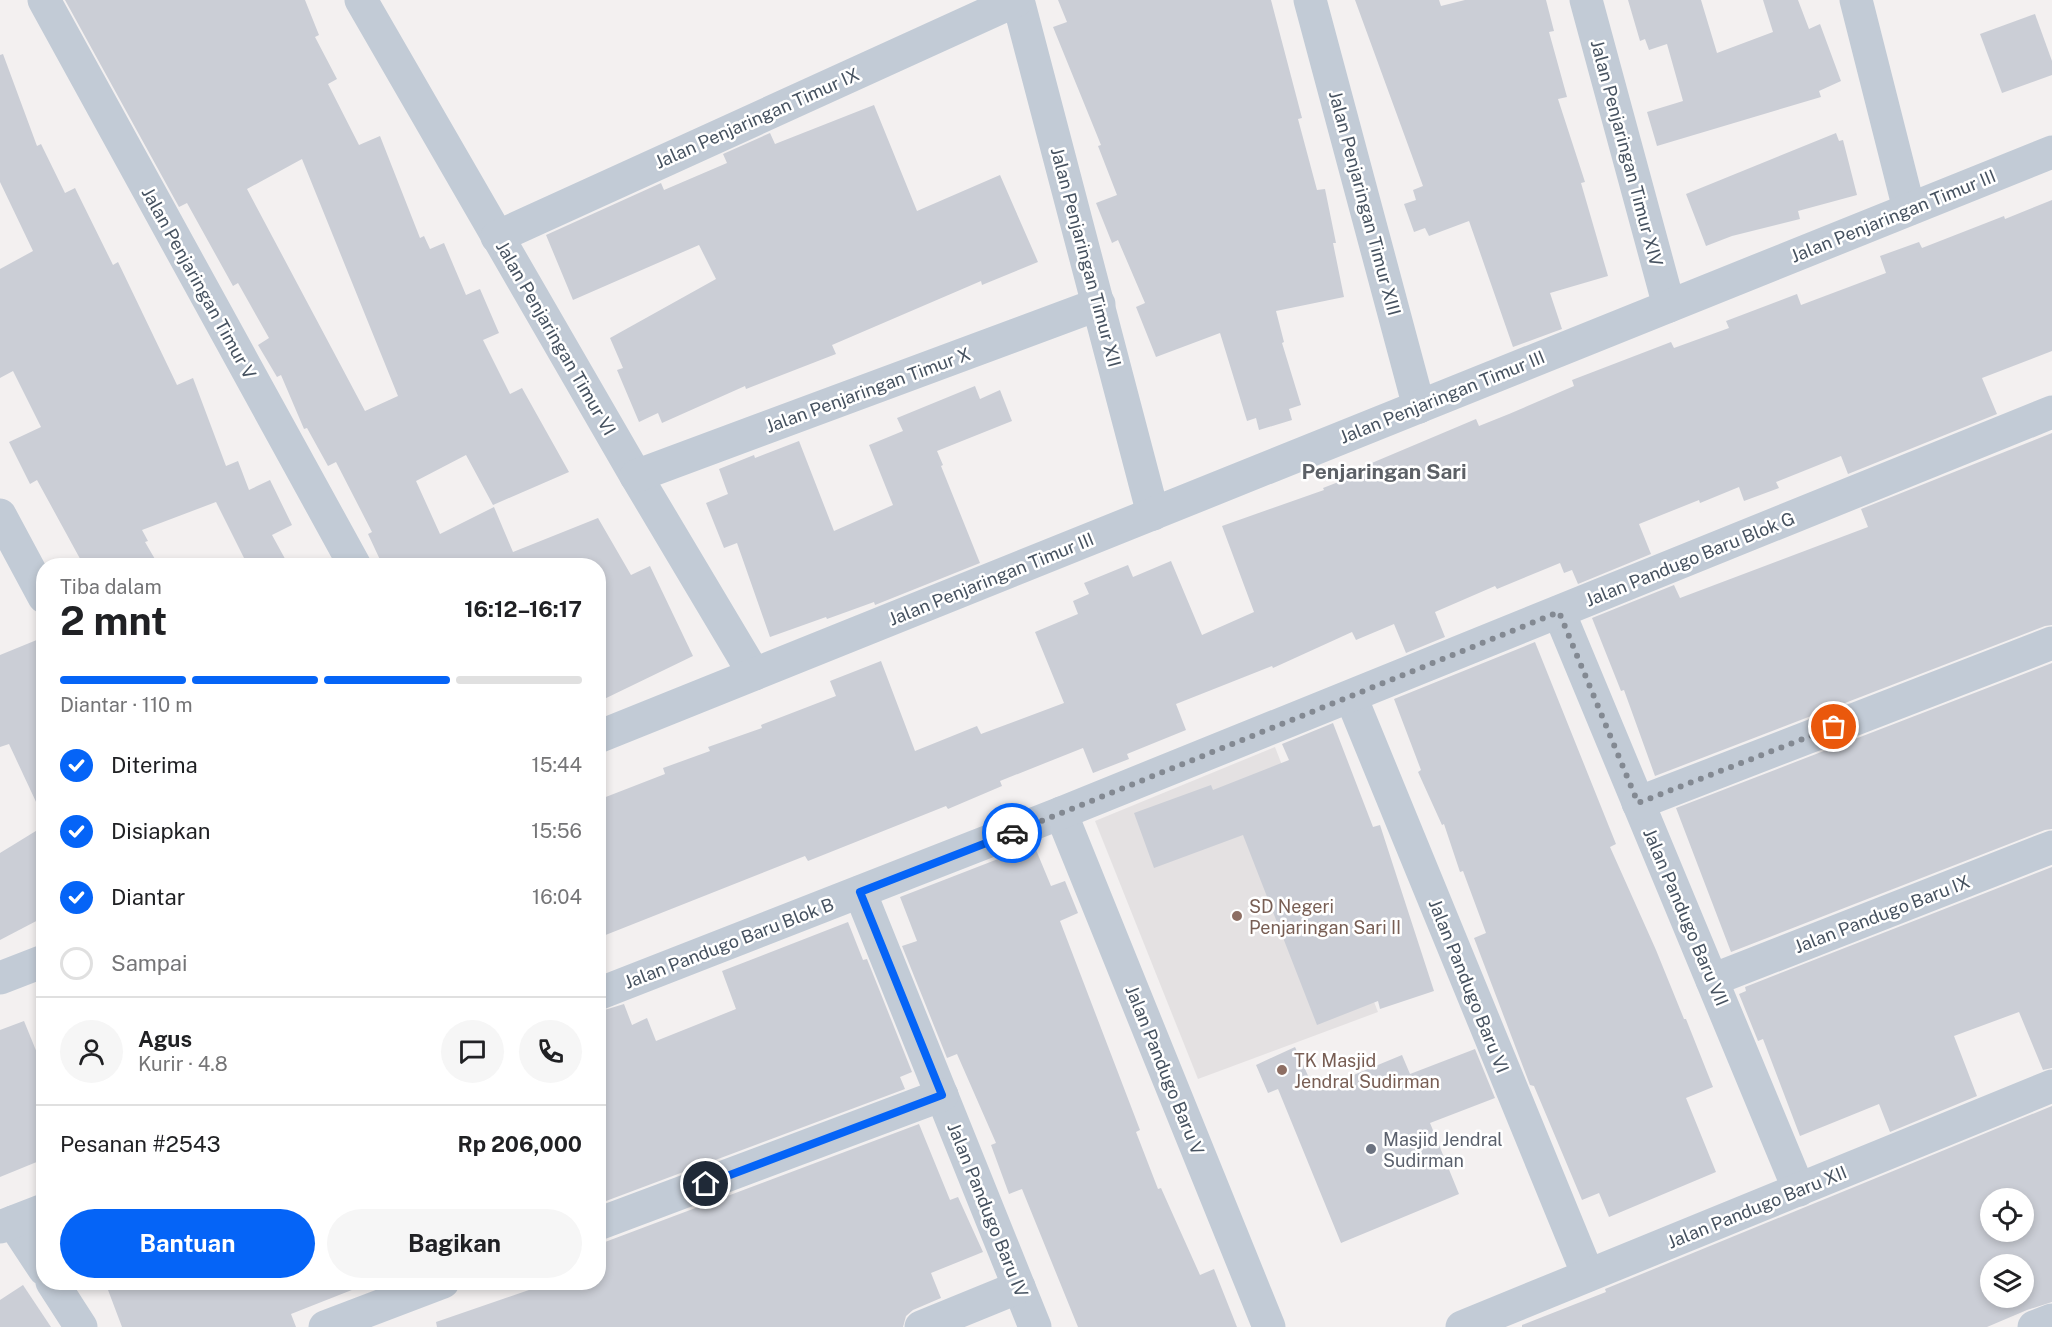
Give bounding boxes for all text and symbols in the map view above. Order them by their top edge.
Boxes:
street label: Jalan Penjaringan Timur XIV [1587,37,1667,269]
street label: Jalan Penjaringan Timur IX [652,63,862,173]
street label: Jalan Penjaringan Timur XIII [1325,88,1405,318]
street label: Jalan Penjaringan Timur XII [1047,145,1125,369]
street label: Jalan Penjaringan Timur III [1787,165,1999,267]
street label: Jalan Penjaringan Timur V [138,184,260,382]
street label: Jalan Penjaringan Timur VI [492,237,620,439]
street label: Jalan Penjaringan Timur X [763,343,973,437]
street label: Jalan Penjaringan Timur III [1336,346,1548,448]
district label: Penjaringan Sari [1301,459,1467,484]
street label: Jalan Pandugo Baru Blok G [1582,507,1798,611]
street label: Jalan Penjaringan Timur III [885,528,1097,630]
text: Tiba dalam [60,575,162,599]
text: 16:12–16:17 [464,596,582,622]
text: 2 mnt [60,598,167,644]
text: Diantar · 110 m [60,693,192,717]
pin [1808,701,1859,752]
icon: bag [1817,710,1850,743]
icon: check [60,749,93,782]
text: Diterima [111,752,198,778]
text: 15:44 [532,753,582,777]
courier [982,803,1042,863]
icon: check [60,815,93,848]
icon: car [996,817,1029,850]
text: Disiapkan [111,818,210,844]
text: 15:56 [531,819,582,843]
street label: Jalan Pandugo Baru VII [1639,825,1733,1009]
street label: Jalan Pandugo Baru IX [1791,871,1973,957]
icon: check [60,881,93,914]
text: Diantar [111,884,185,910]
text: 16:04 [532,885,582,909]
street label: Jalan Pandugo Baru Blok B [621,893,837,993]
place label: SD Negeri Penjaringan Sari II [1249,896,1401,938]
street label: Jalan Pandugo Baru VI [1424,896,1514,1076]
marker: SD Negeri Penjaringan Sari II [1230,909,1244,923]
text: Sampai [111,950,187,976]
street label: Jalan Pandugo Baru V [1121,982,1209,1158]
button: person [60,1020,123,1083]
button: chat [441,1020,504,1083]
button: phone [519,1020,582,1083]
text: Agus [138,1026,192,1052]
place label: TK Masjid Jendral Sudirman [1294,1050,1440,1092]
text: Kurir · 4.8 [138,1052,228,1076]
marker: TK Masjid Jendral Sudirman [1275,1063,1289,1077]
street label: Jalan Pandugo Baru IV [943,1120,1033,1300]
place label: Masjid Jendral Sudirman [1383,1129,1503,1171]
text: Pesanan #2543 [60,1131,221,1157]
text: Rp 206,000 [457,1131,582,1157]
marker: Masjid Jendral Sudirman [1364,1142,1378,1156]
pin [680,1158,731,1209]
street label: Jalan Pandugo Baru XII [1664,1161,1850,1253]
icon: home [689,1167,722,1200]
map controls [1980,1188,2034,1308]
button: locate [1980,1188,2034,1242]
button: Bantuan [60,1209,315,1278]
button: Bagikan [327,1209,582,1278]
button: layers [1980,1254,2034,1308]

